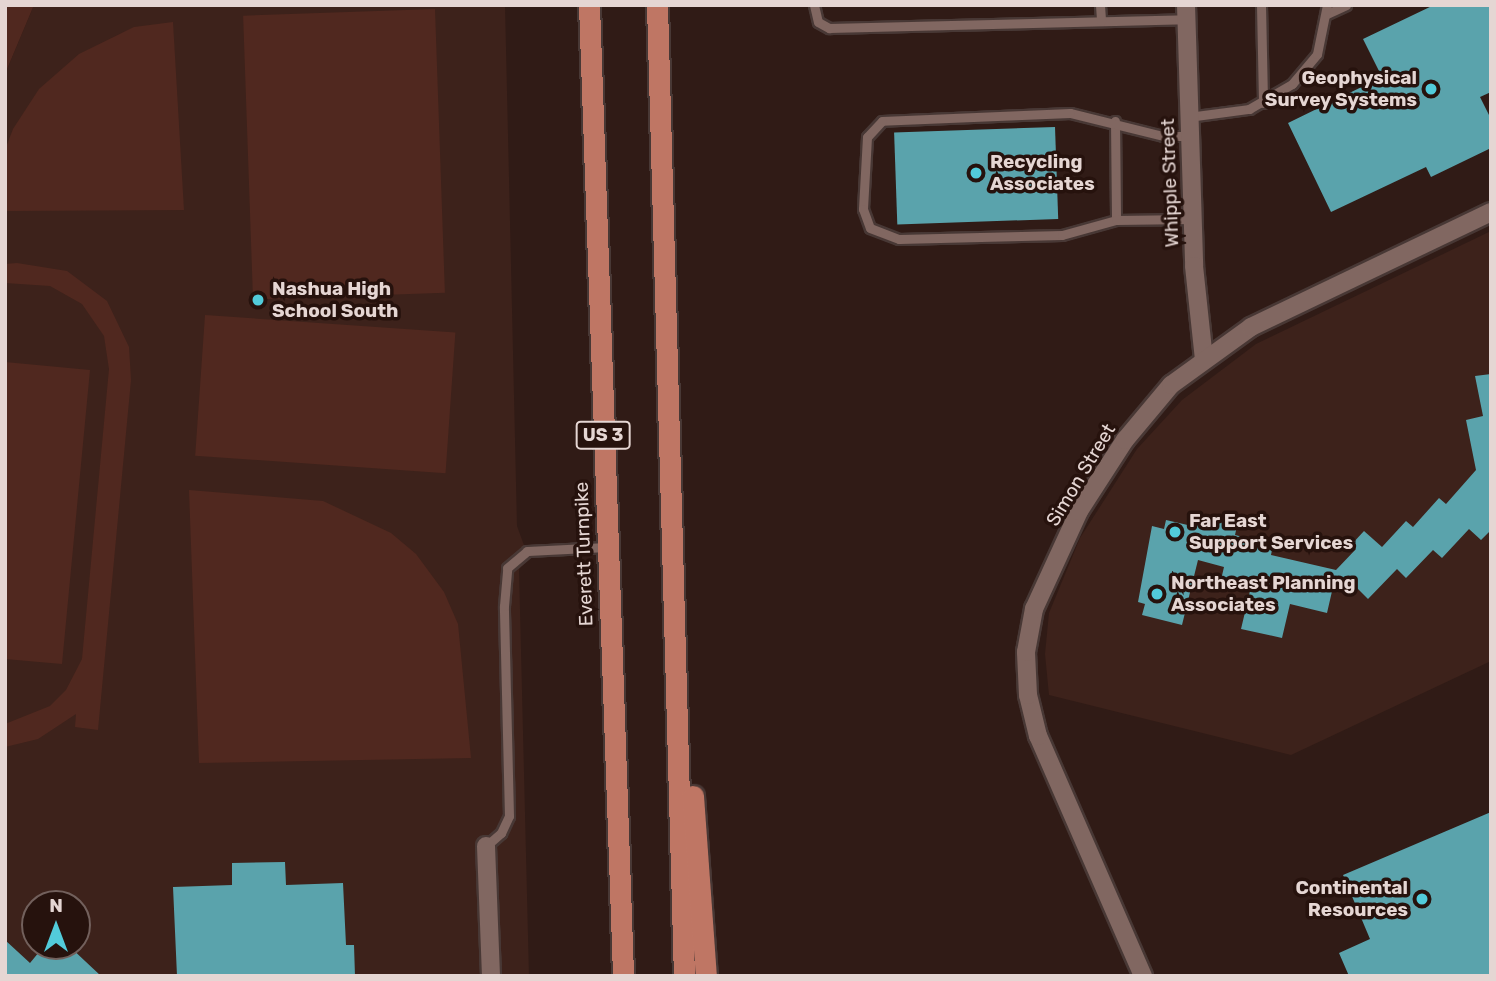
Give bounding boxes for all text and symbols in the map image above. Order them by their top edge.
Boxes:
place label: Geophysical Survey Systems [1264,67,1417,111]
marker: Geophysical Survey Systems [1423,81,1439,97]
street label: Whipple Street [1156,118,1184,248]
place label: Recycling Associates [990,151,1095,195]
marker: Recycling Associates [968,165,984,181]
place label: Nashua High School South [272,278,398,322]
marker: Nashua High School South [250,292,266,308]
street label: Simon Street [1042,420,1120,530]
road number: US 3 [575,421,631,450]
street label: Everett Turnpike [570,481,598,627]
place label: Far East Support Services [1189,510,1353,554]
marker: Far East Support Services [1167,524,1183,540]
place label: Northeast Planning Associates [1171,572,1356,616]
marker: Northeast Planning Associates [1149,586,1165,602]
place label: Continental Resources [1296,877,1408,921]
north arrow [21,890,91,960]
marker: Continental Resources [1414,891,1430,907]
text: N [49,894,63,917]

